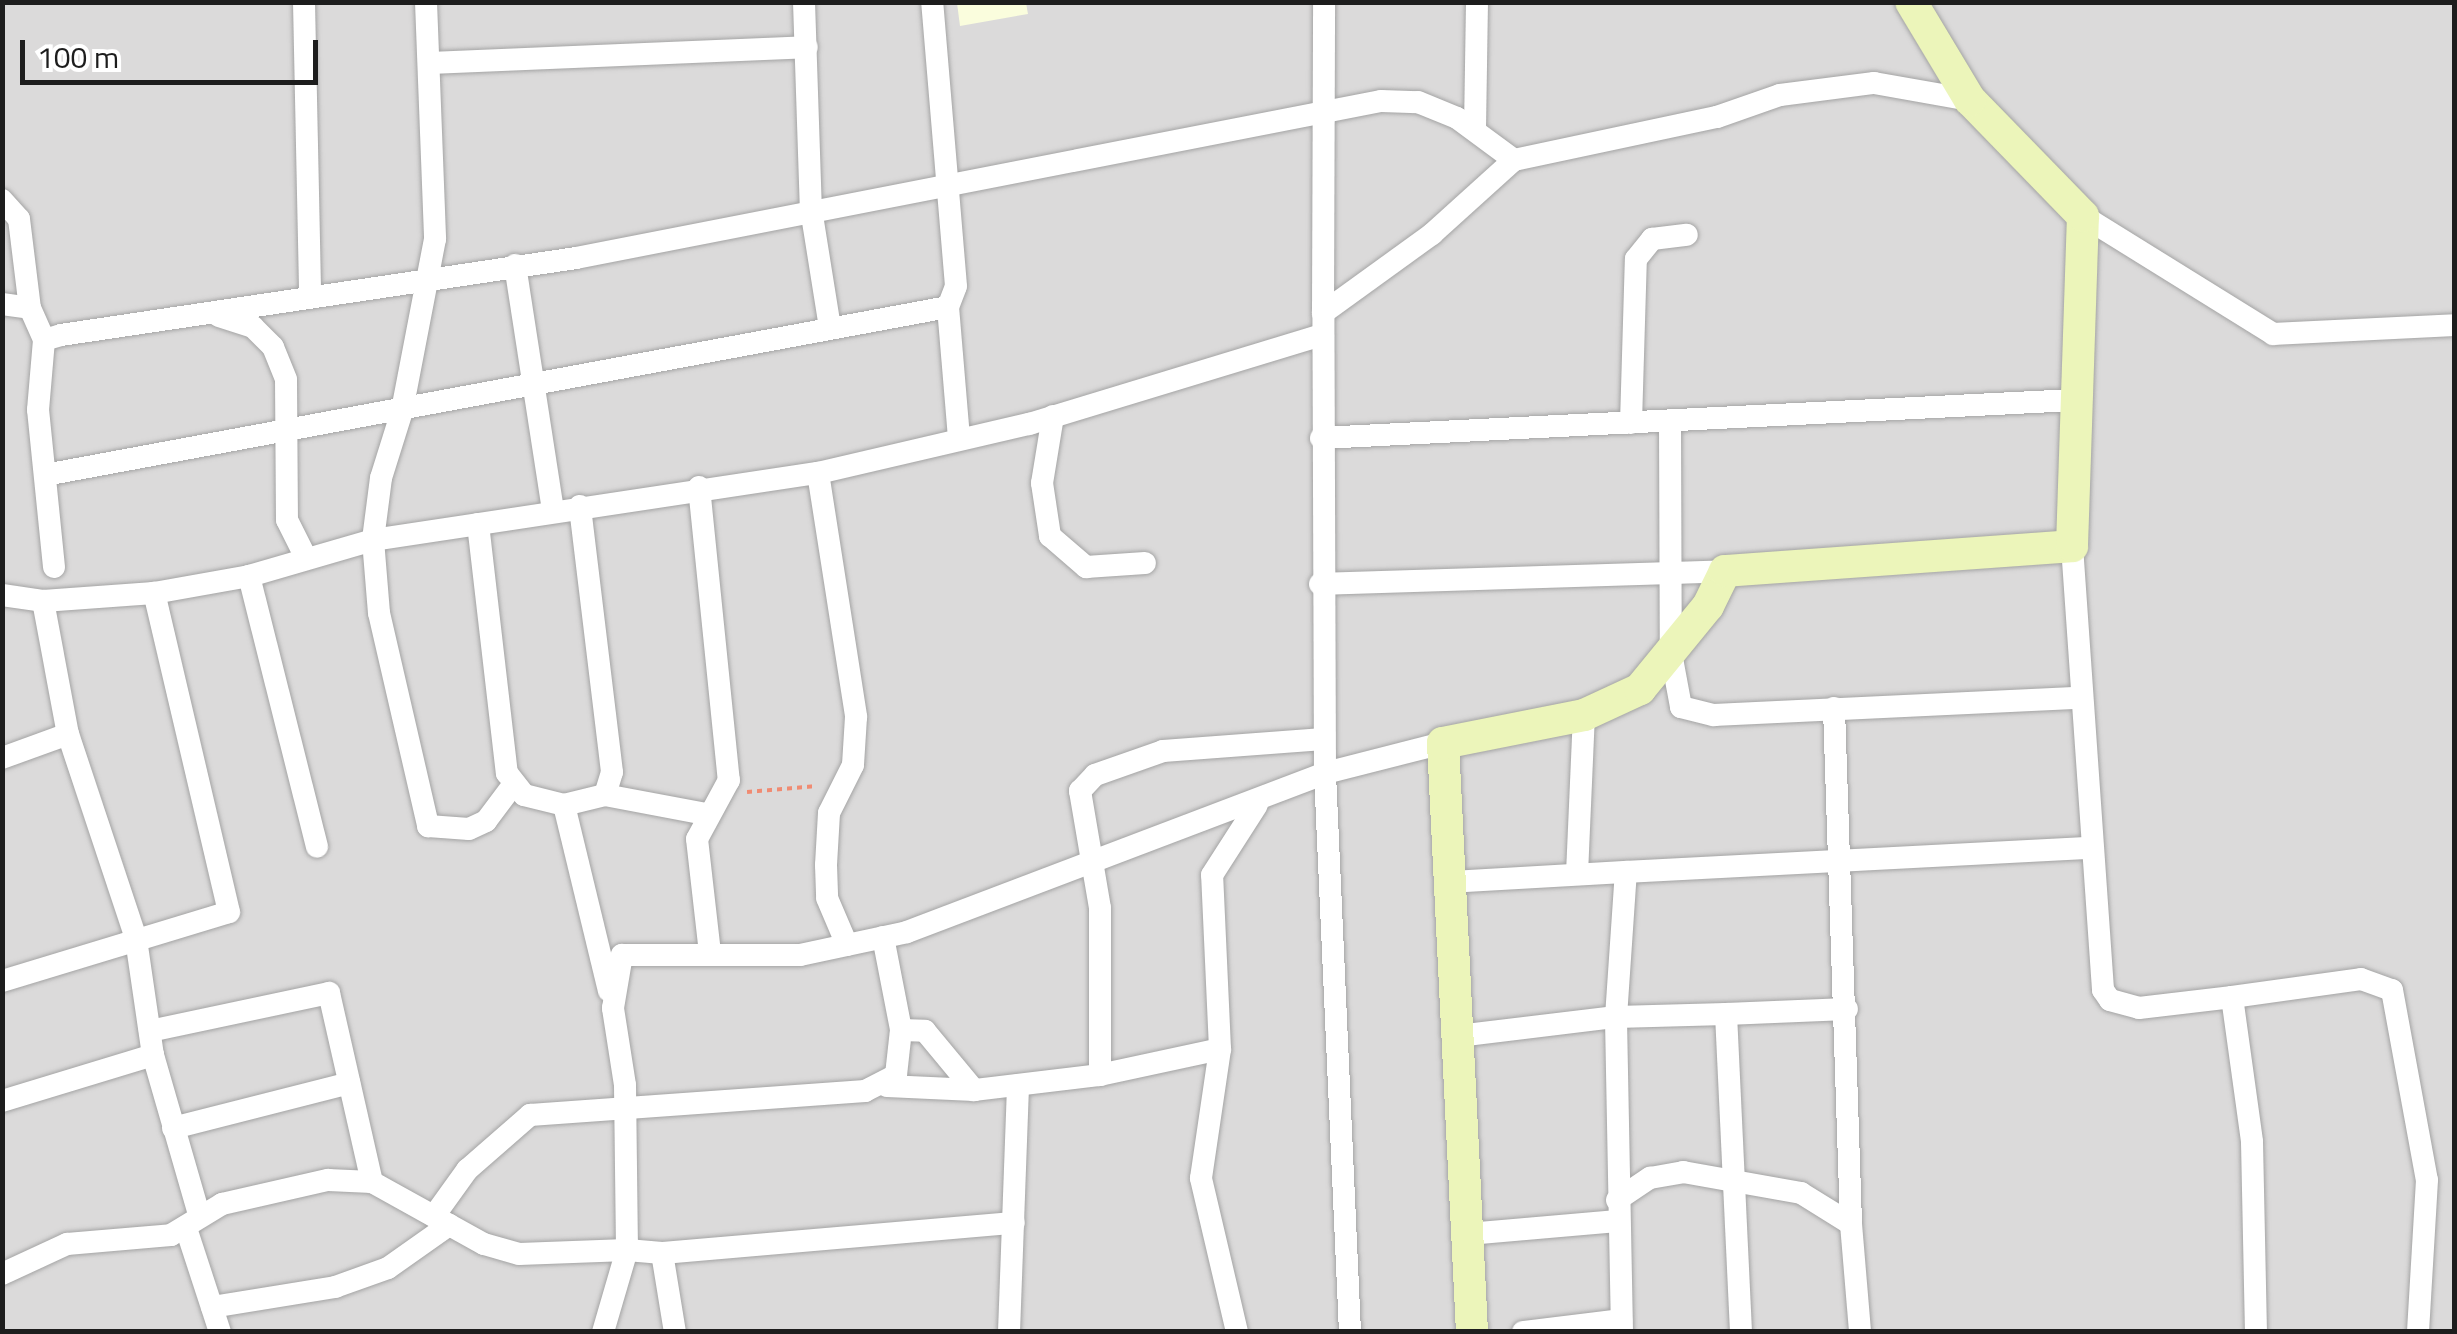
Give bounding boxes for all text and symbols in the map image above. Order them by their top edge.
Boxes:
scale bar [25,20,322,82]
text: 100 m [37,34,119,80]

